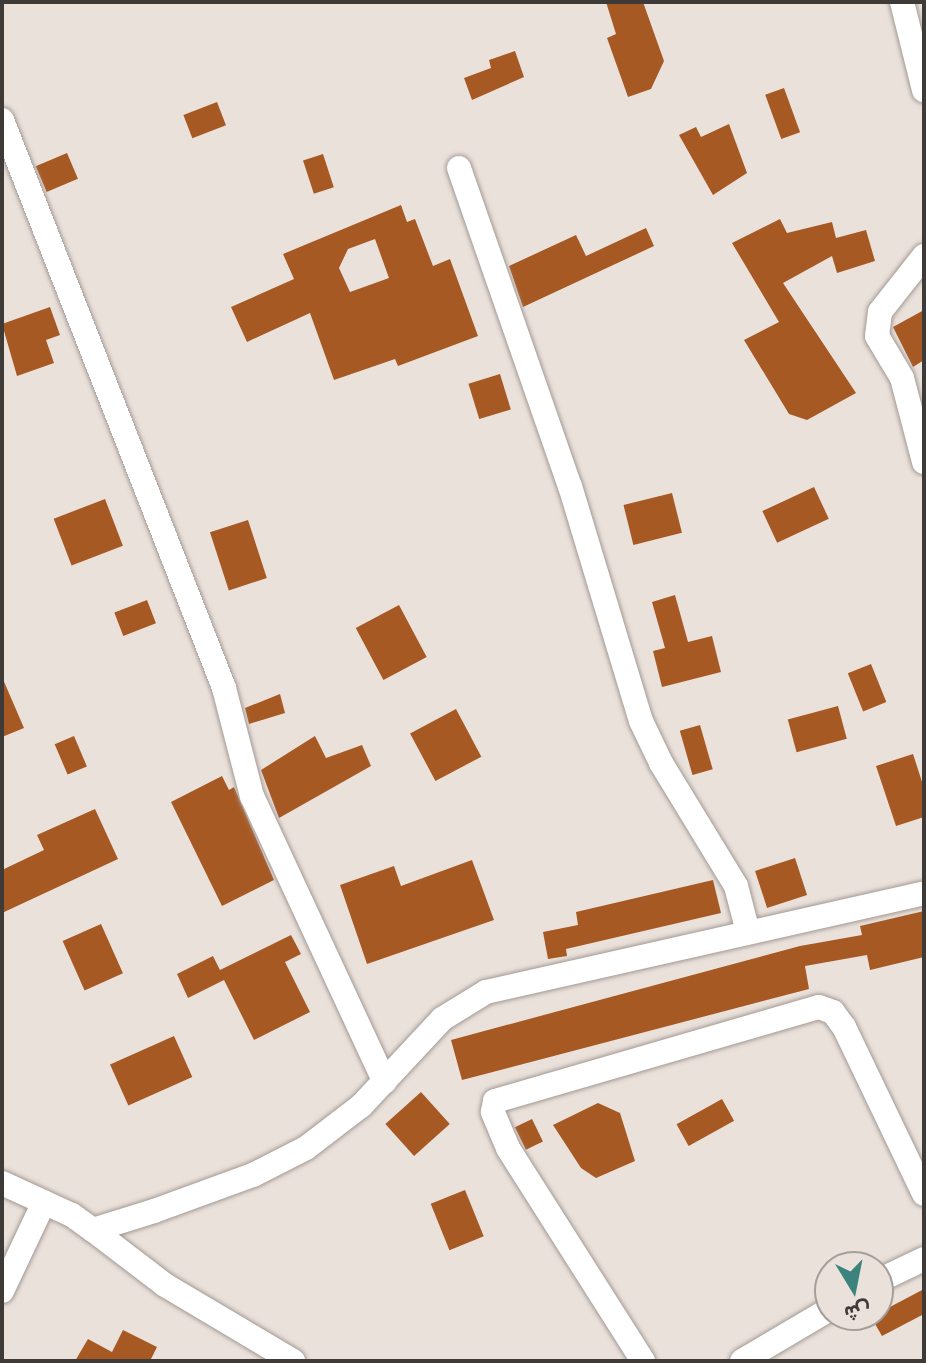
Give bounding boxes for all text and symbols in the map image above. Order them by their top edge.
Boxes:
north arrow [814,1251,894,1331]
text: ش [843,1298,873,1328]

